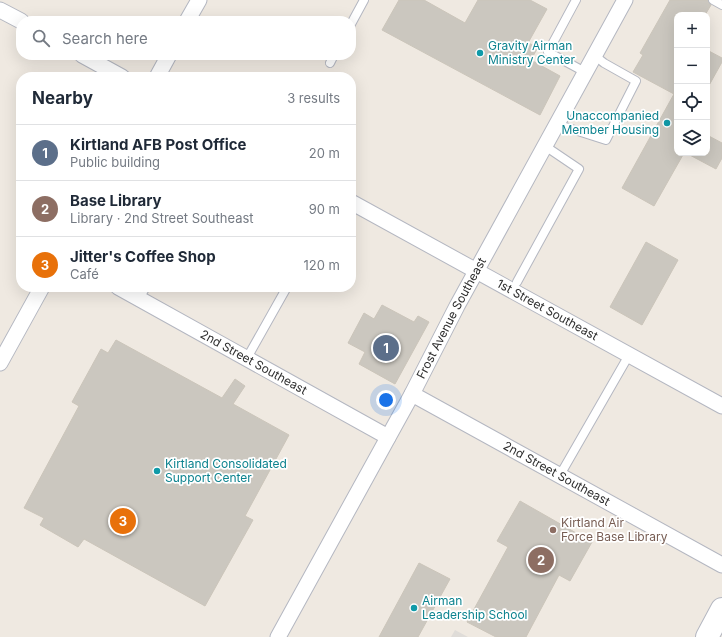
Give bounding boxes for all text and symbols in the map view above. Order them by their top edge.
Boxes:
map controls [674,12,710,156]
button: + [674,12,710,48]
search box [16,16,356,60]
icon: search [30,27,52,49]
text: Search here [62,29,148,48]
place label: Gravity Airman Ministry Center [488,38,575,67]
marker: Gravity Airman Ministry Center [475,48,485,58]
button: − [674,48,710,84]
button: locate [674,84,710,120]
text: Nearby [32,88,93,108]
text: 3 results [287,90,340,106]
place label: Unaccompanied Member Housing [562,108,659,137]
marker: Unaccompanied Member Housing [662,118,672,128]
button: layers [674,120,710,156]
text: Kirtland AFB Post Office [70,135,247,154]
text: 1 [42,145,48,161]
text: 20 m [309,145,340,161]
text: Public building [70,154,160,170]
text: Base Library [70,191,162,210]
text: 2 [41,201,49,217]
text: 90 m [309,201,340,217]
text: Library · 2nd Street Southeast [70,210,254,226]
text: Jitter's Coffee Shop [70,247,216,266]
street label: Frost Avenue Southeast [413,255,489,381]
text: 3 [41,257,49,273]
text: 120 m [304,257,340,273]
text: Café [70,266,99,282]
street label: 1st Street Southeast [494,276,601,343]
street label: 2nd Street Southeast [198,326,310,397]
pin: 1 [373,333,399,363]
your location [376,390,396,410]
street label: 2nd Street Southeast [501,438,613,509]
place label: Kirtland Consolidated Support Center [165,456,287,485]
marker: Kirtland Consolidated Support Center [152,466,162,476]
pin: 3 [110,506,136,536]
place label: Kirtland Air Force Base Library [561,515,668,544]
marker: Kirtland Air Force Base Library [548,525,558,535]
pin: 2 [528,545,554,575]
place label: Airman Leadership School [422,593,528,622]
marker: Airman Leadership School [409,603,419,613]

